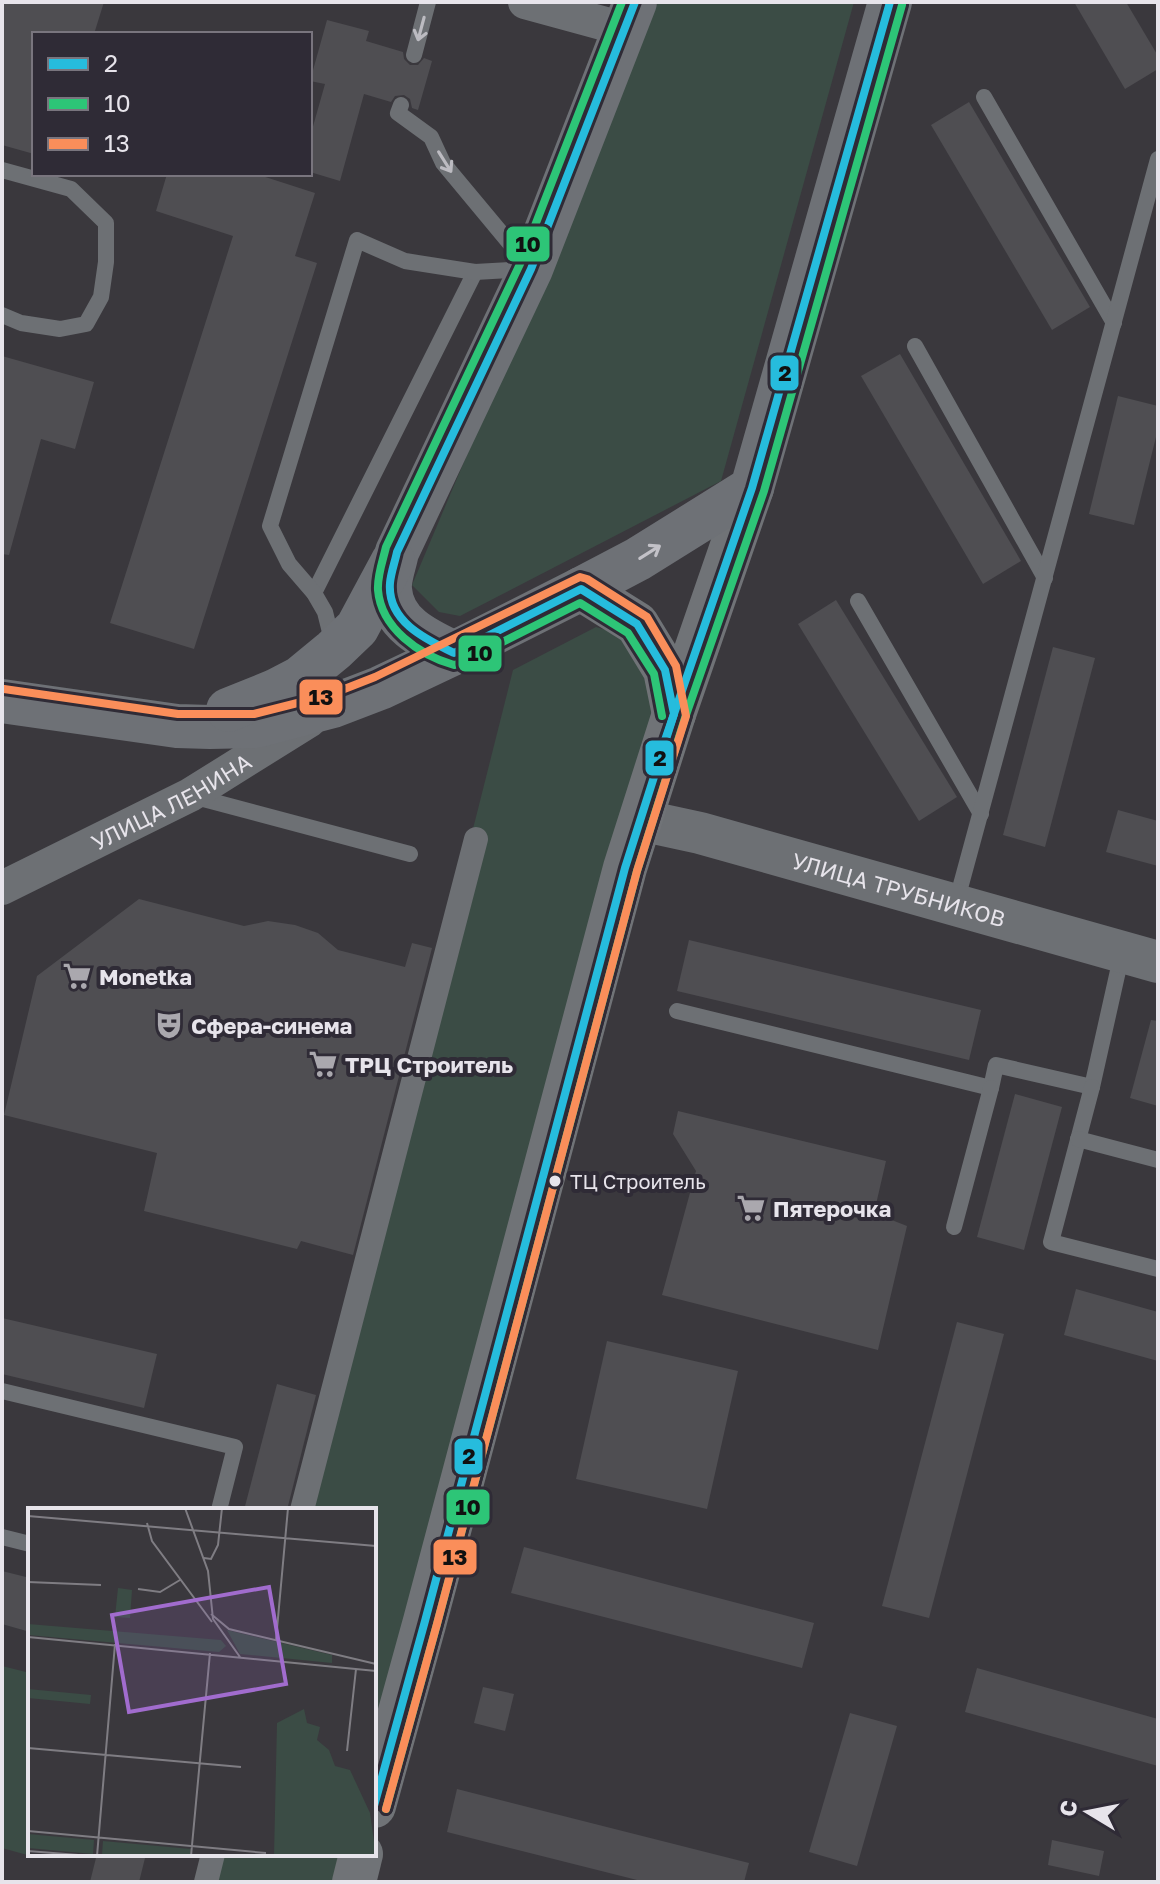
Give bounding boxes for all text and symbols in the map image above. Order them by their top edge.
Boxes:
one-way arrow [413,15,428,41]
legend [32,32,312,176]
text: 2 [104,48,118,77]
text: 10 [104,88,131,117]
text: 13 [104,128,130,157]
one-way arrow [437,150,453,173]
line badge: 10 [505,225,551,263]
text: 10 [515,230,541,257]
line badge: 2 [769,354,800,392]
text: 2 [778,359,792,386]
one-way arrow [638,544,661,560]
line badge: 10 [457,634,503,673]
text: 10 [467,639,493,666]
line badge: 13 [298,678,344,716]
text: 13 [309,683,333,710]
line badge: 2 [644,739,675,777]
text: 2 [653,744,667,771]
street label: УЛИЦА ЛЕНИНА [87,747,256,855]
street label: УЛИЦА ТРУБНИКОВ [789,846,1009,932]
supermarket icon: Monetka [62,961,92,991]
place label: Monetka [99,963,192,990]
theatre icon: Сфера-синема [154,1010,184,1040]
place label: Сфера-синема [191,1012,352,1039]
supermarket icon: ТРЦ Строитель [308,1049,338,1079]
place label: ТРЦ Строитель [345,1051,513,1078]
place label: ТЦ Строитель [570,1169,706,1193]
marker: ТЦ Строитель [547,1173,563,1189]
supermarket icon: Пятерочка [736,1193,766,1223]
place label: Пятерочка [773,1195,891,1222]
line badge: 2 [453,1437,484,1476]
text: 2 [462,1442,476,1469]
line badge: 10 [445,1488,491,1526]
text: 10 [455,1493,481,1520]
inset map [28,1508,376,1856]
line badge: 13 [432,1538,478,1576]
text: 13 [443,1543,467,1570]
north arrow [1048,1772,1128,1852]
text: С [1053,1798,1082,1818]

